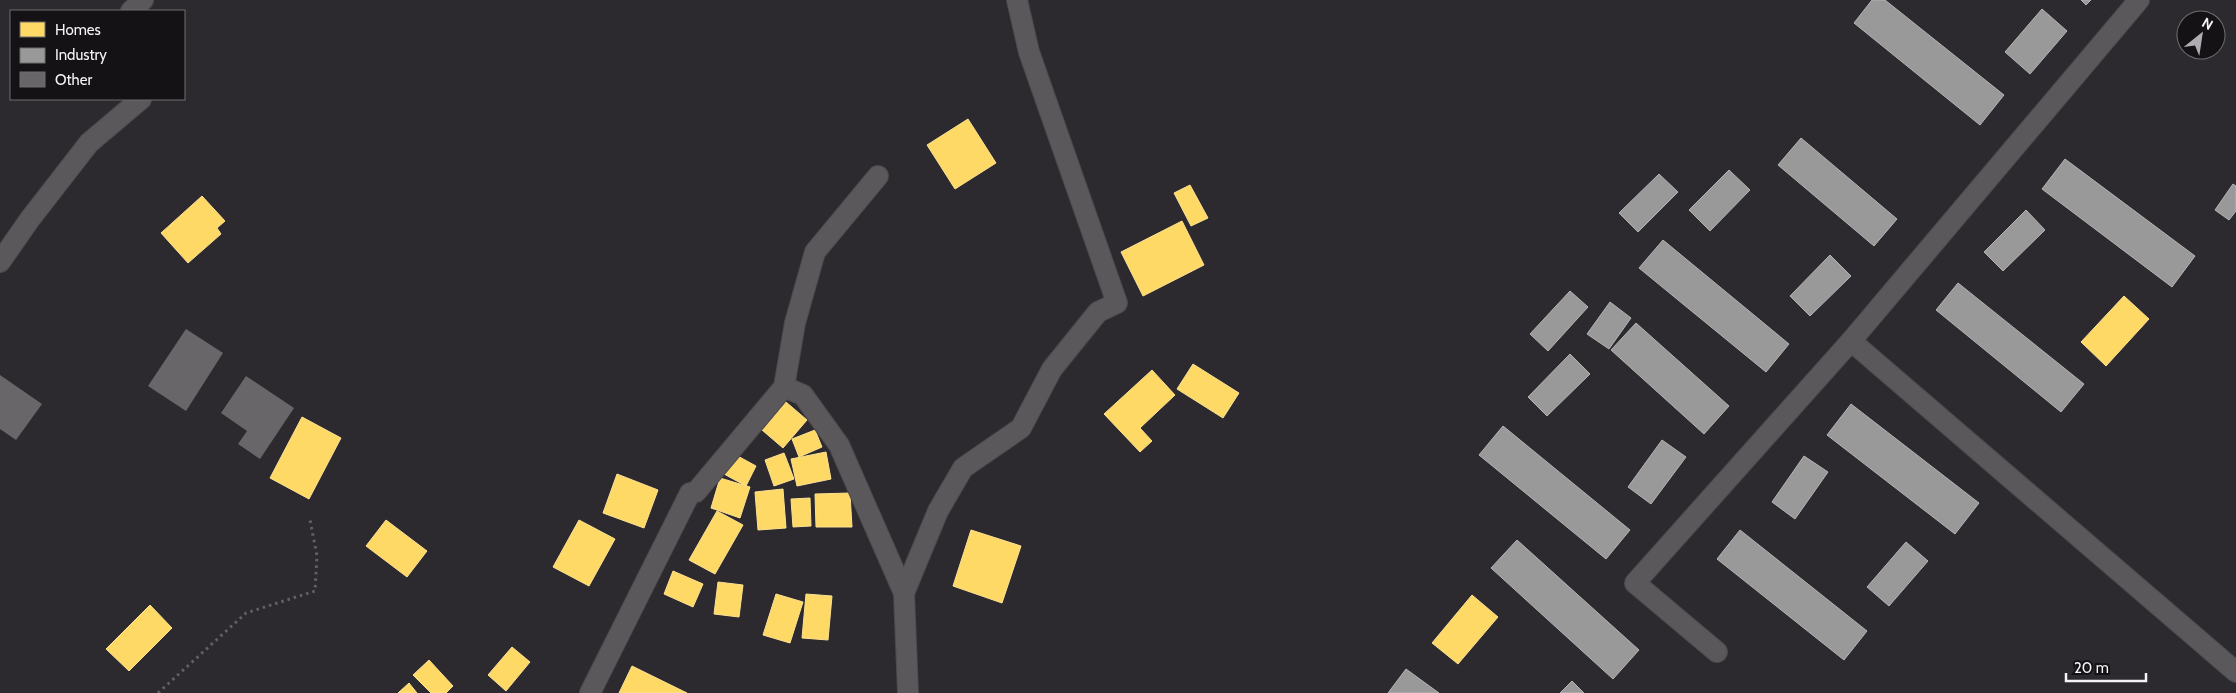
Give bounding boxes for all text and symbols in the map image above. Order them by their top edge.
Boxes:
legend [10,10,185,100]
north arrow [2176,10,2226,60]
text: N [2199,13,2216,34]
text: Homes [55,21,101,39]
text: Industry [55,46,107,64]
text: Other [55,71,92,89]
scale bar [2066,650,2146,682]
text: 20 m [2074,659,2109,677]

